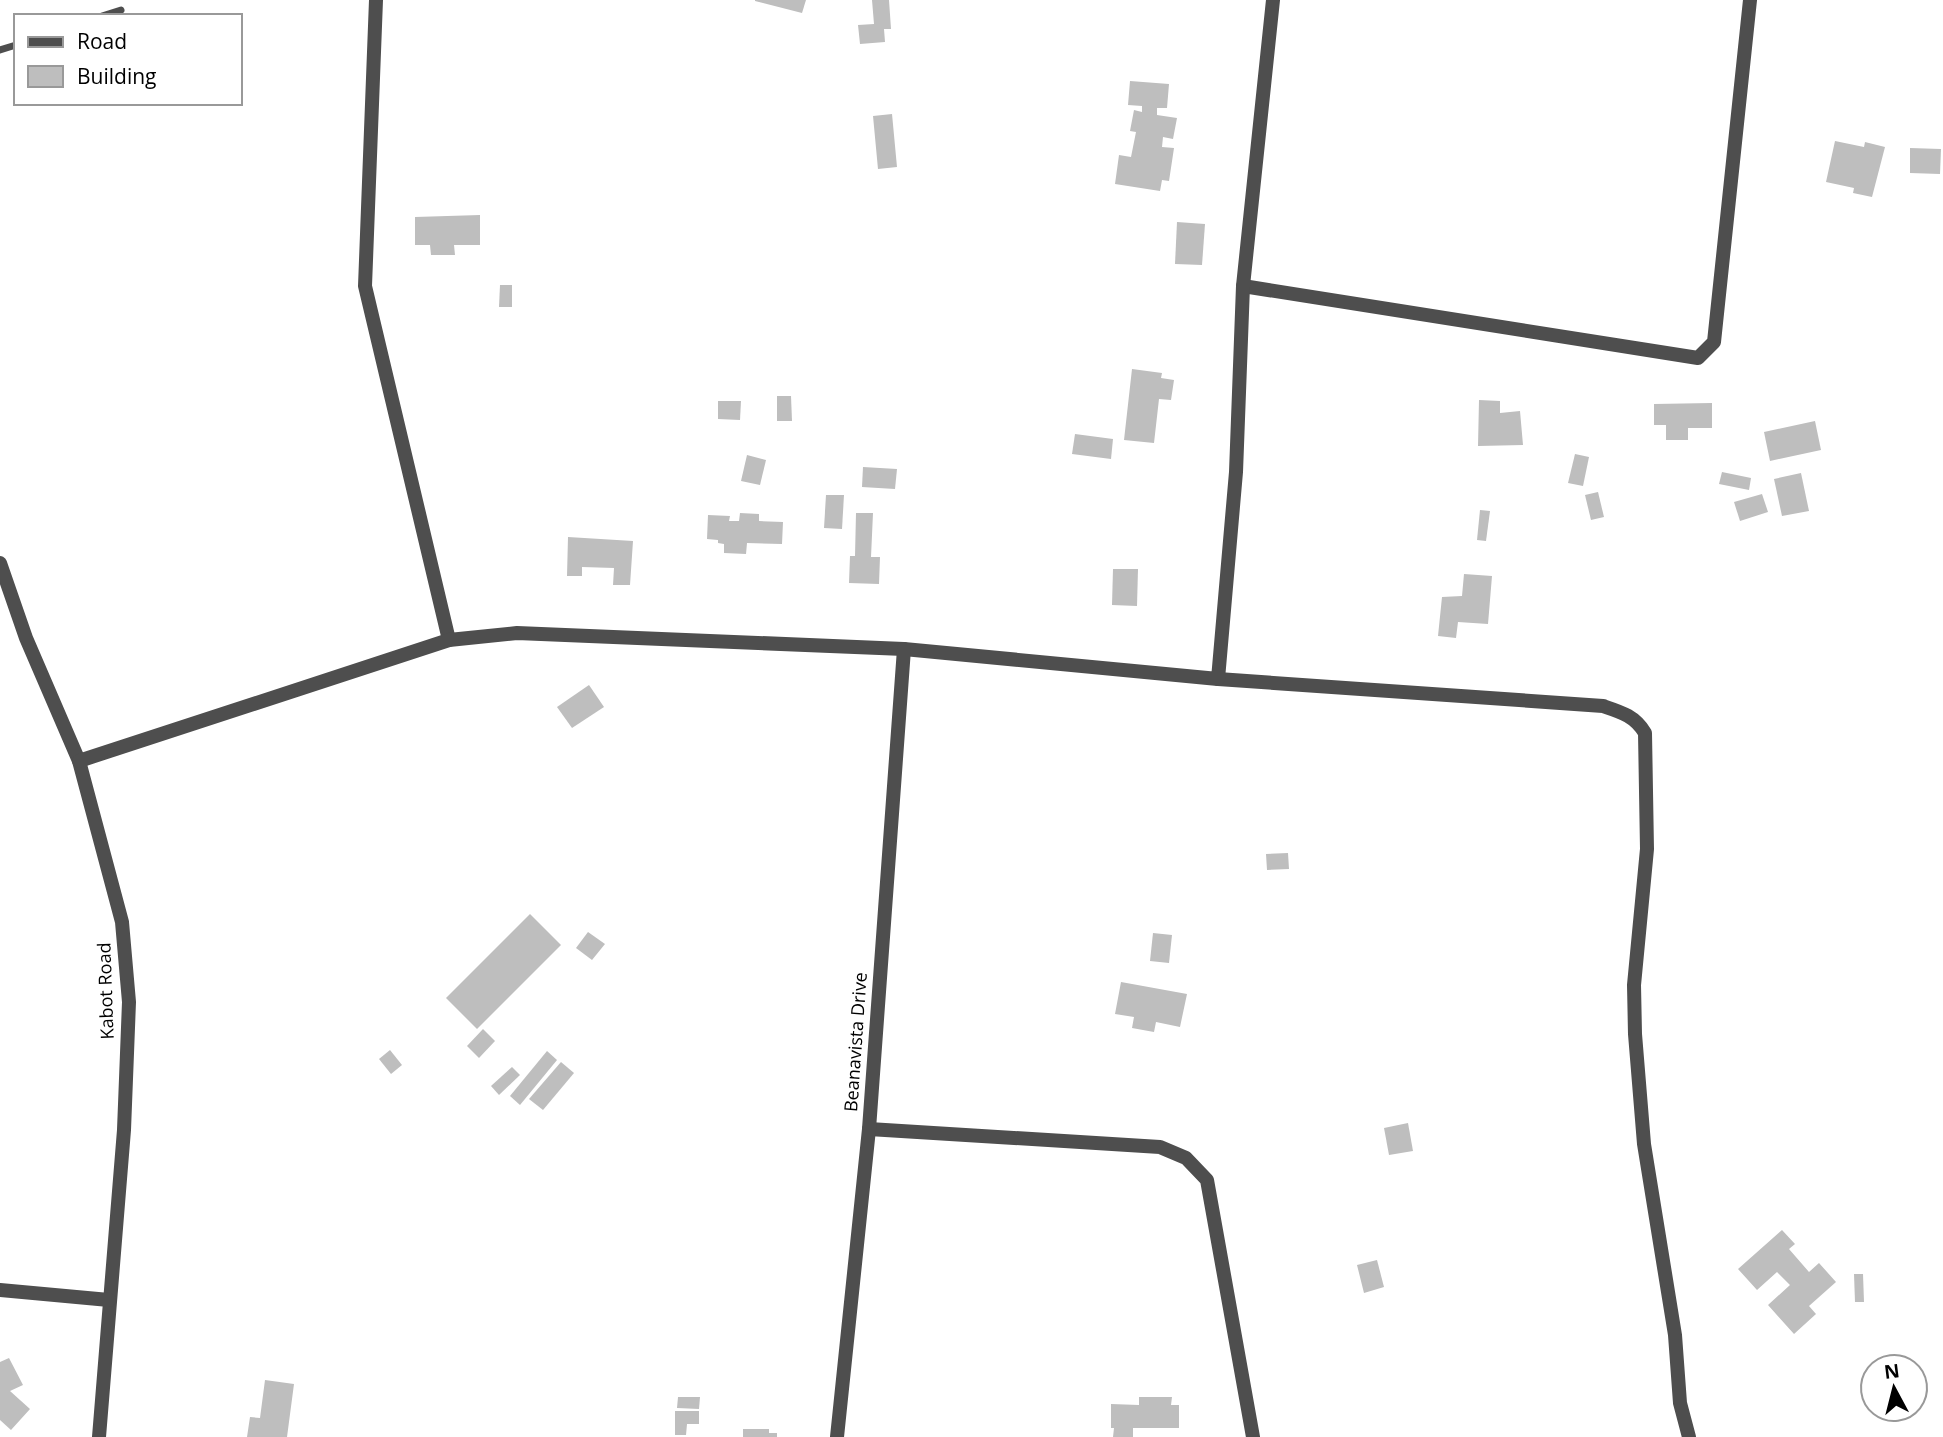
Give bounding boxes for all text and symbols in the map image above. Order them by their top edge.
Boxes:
legend [14,14,242,105]
text: Road [77,27,127,55]
text: Building [77,62,156,90]
street label: Kabot Road [91,942,119,1040]
street label: Beanavista Drive [838,971,872,1113]
north arrow [1859,1353,1929,1423]
text: N [1883,1357,1901,1385]

